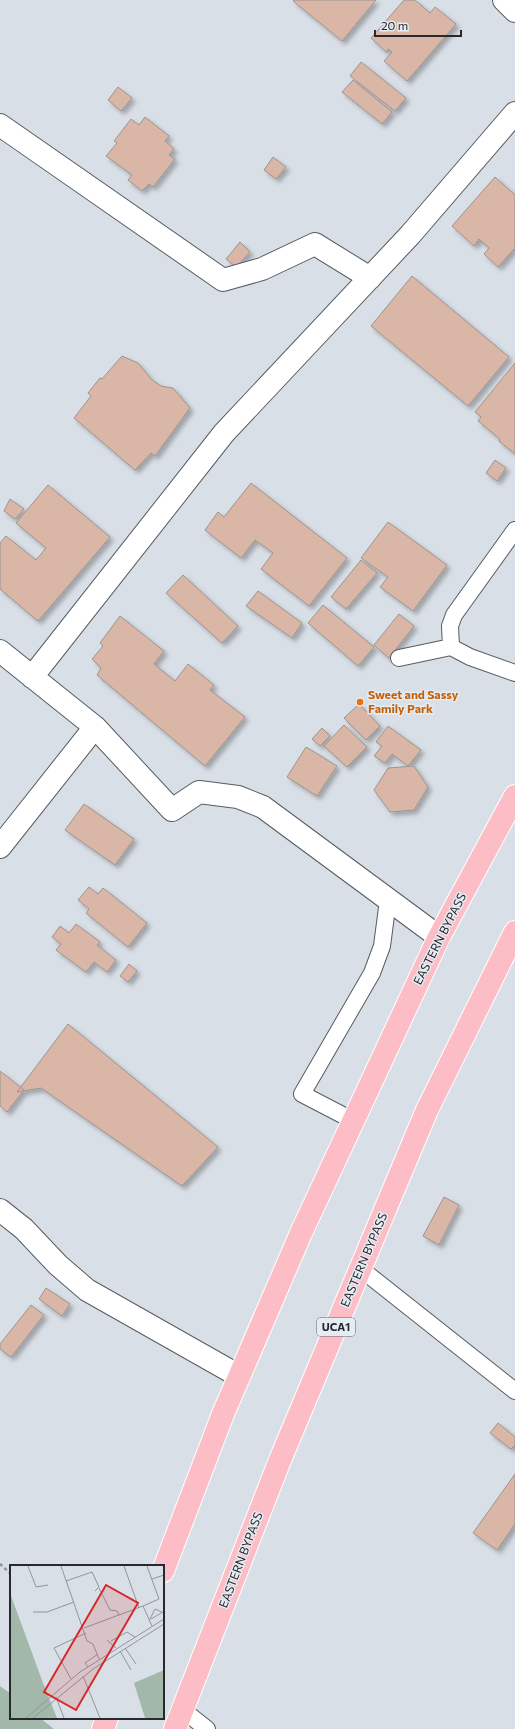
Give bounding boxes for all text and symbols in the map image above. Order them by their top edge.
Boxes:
scale bar [375,12,461,38]
text: 20 m [381,18,408,32]
place label: Sweet and Sassy Family Park [368,687,459,715]
marker: Sweet and Sassy Family Park [355,697,365,707]
street label: EASTERN BYPASS [410,890,468,987]
street label: EASTERN BYPASS [337,1210,389,1309]
road number: UCA1 [317,1318,355,1336]
street label: EASTERN BYPASS [215,1510,265,1609]
inset map [10,1565,164,1719]

